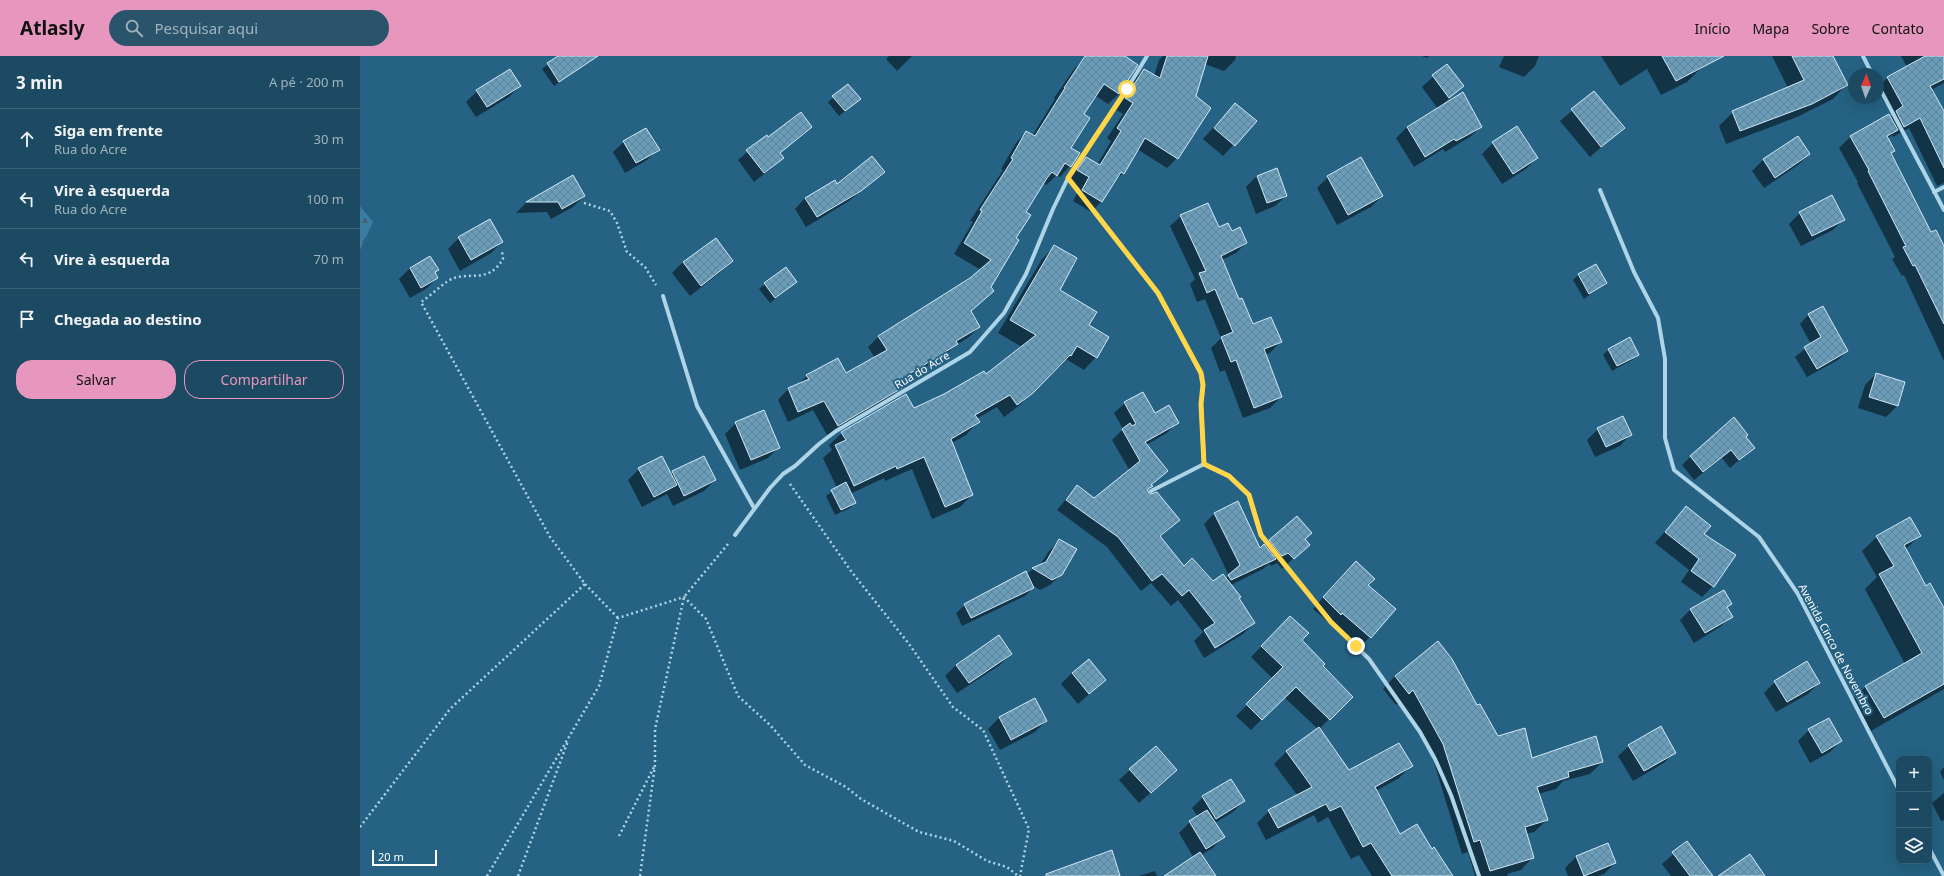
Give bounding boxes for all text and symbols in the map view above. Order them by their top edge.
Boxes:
search box [109,10,389,46]
text: Atlasly [20,15,85,41]
icon: search [123,17,145,39]
text: Pesquisar aqui [155,18,258,38]
text: Início [1695,19,1730,38]
text: Mapa [1752,19,1789,38]
text: Sobre [1811,19,1850,38]
text: Contato [1872,19,1924,38]
north arrow [1848,68,1884,104]
text: 3 min [16,71,63,94]
text: A pé · 200 m [269,73,344,91]
route start [1118,80,1136,98]
text: Siga em frente [54,120,163,140]
icon: ahead [16,128,38,150]
text: 30 m [314,130,344,148]
text: Rua do Acre [54,140,127,158]
text: Vire à esquerda [54,180,170,200]
icon: left [16,188,38,210]
text: 100 m [306,190,344,208]
text: Rua do Acre [54,200,127,218]
icon: left [16,248,38,270]
text: Vire à esquerda [54,249,170,269]
text: 70 m [314,250,344,268]
icon: arrive [16,308,38,330]
text: Chegada ao destino [54,309,202,329]
street label: Rua do Acre [891,347,952,392]
button: Salvar [16,360,176,399]
button: Compartilhar [184,360,344,399]
street label: Avenida Cinco de Novembro [1796,581,1878,717]
route end [1347,637,1365,655]
map controls [1896,756,1932,864]
button: + [1896,756,1932,792]
button: − [1896,792,1932,828]
button: layers [1896,828,1932,864]
scale bar [372,848,437,867]
text: 20 m [378,849,404,864]

